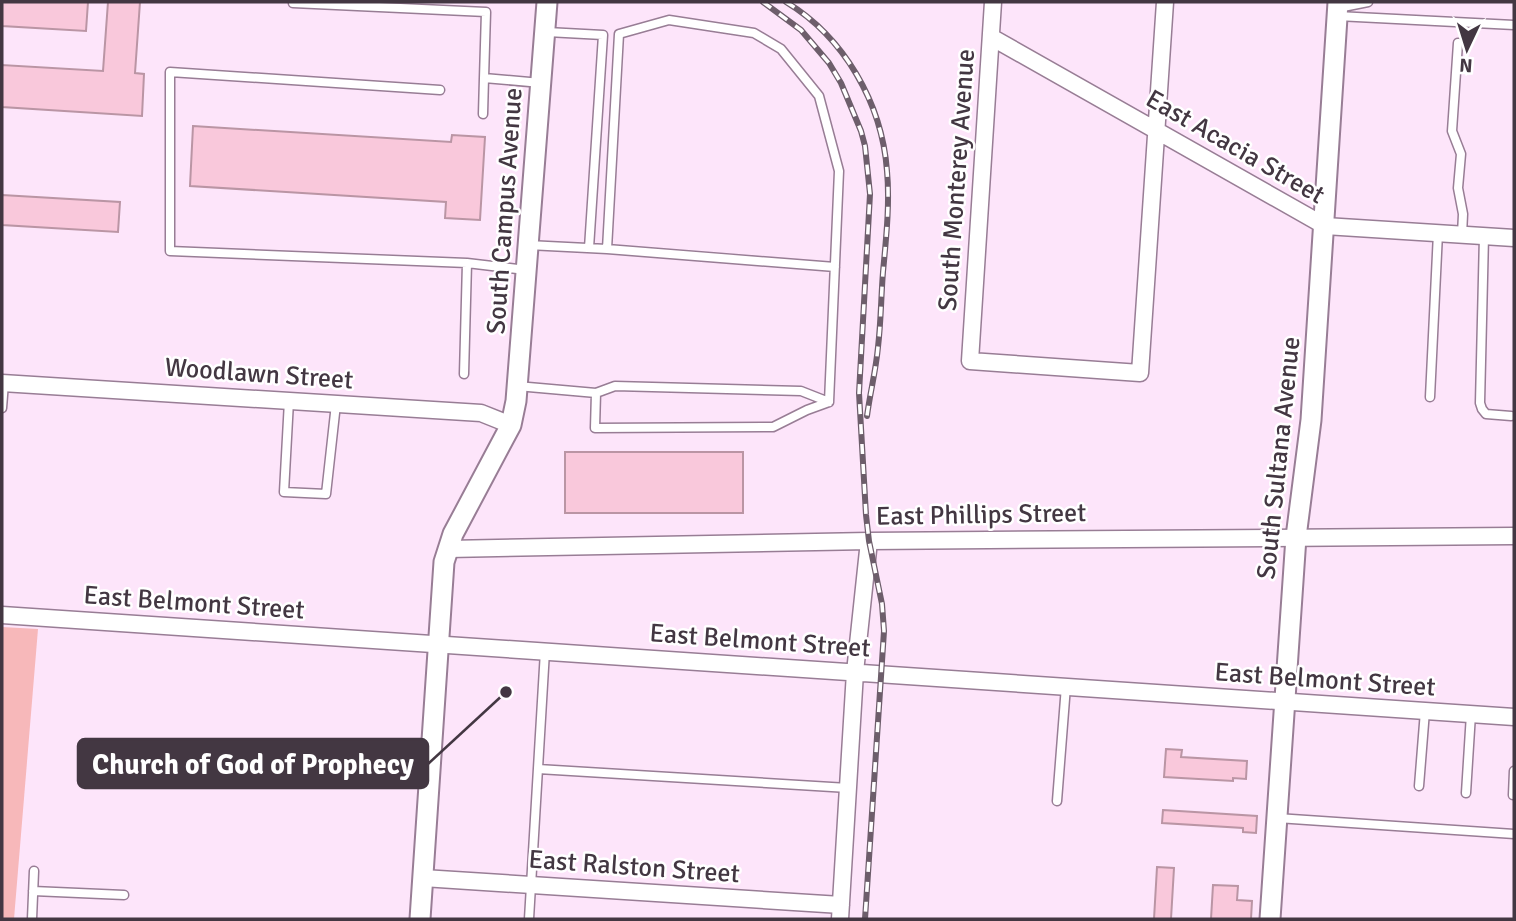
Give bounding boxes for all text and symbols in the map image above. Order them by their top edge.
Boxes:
north arrow [1432,14,1502,84]
street label: South Monterey Avenue [932,48,982,312]
text: N [1458,53,1473,77]
street label: East Acacia Street [1140,83,1330,211]
street label: South Campus Avenue [480,87,530,335]
street label: South Sultana Avenue [1250,335,1308,581]
street label: Woodlawn Street [164,351,354,397]
street label: East Phillips Street [876,497,1086,533]
street label: East Belmont Street [83,579,305,627]
street label: East Belmont Street [649,617,871,665]
street label: East Belmont Street [1214,656,1436,704]
callout: Church of God of Prophecy [78,739,428,788]
text: Church of God of Prophecy [92,748,414,782]
street label: East Ralston Street [527,844,741,890]

